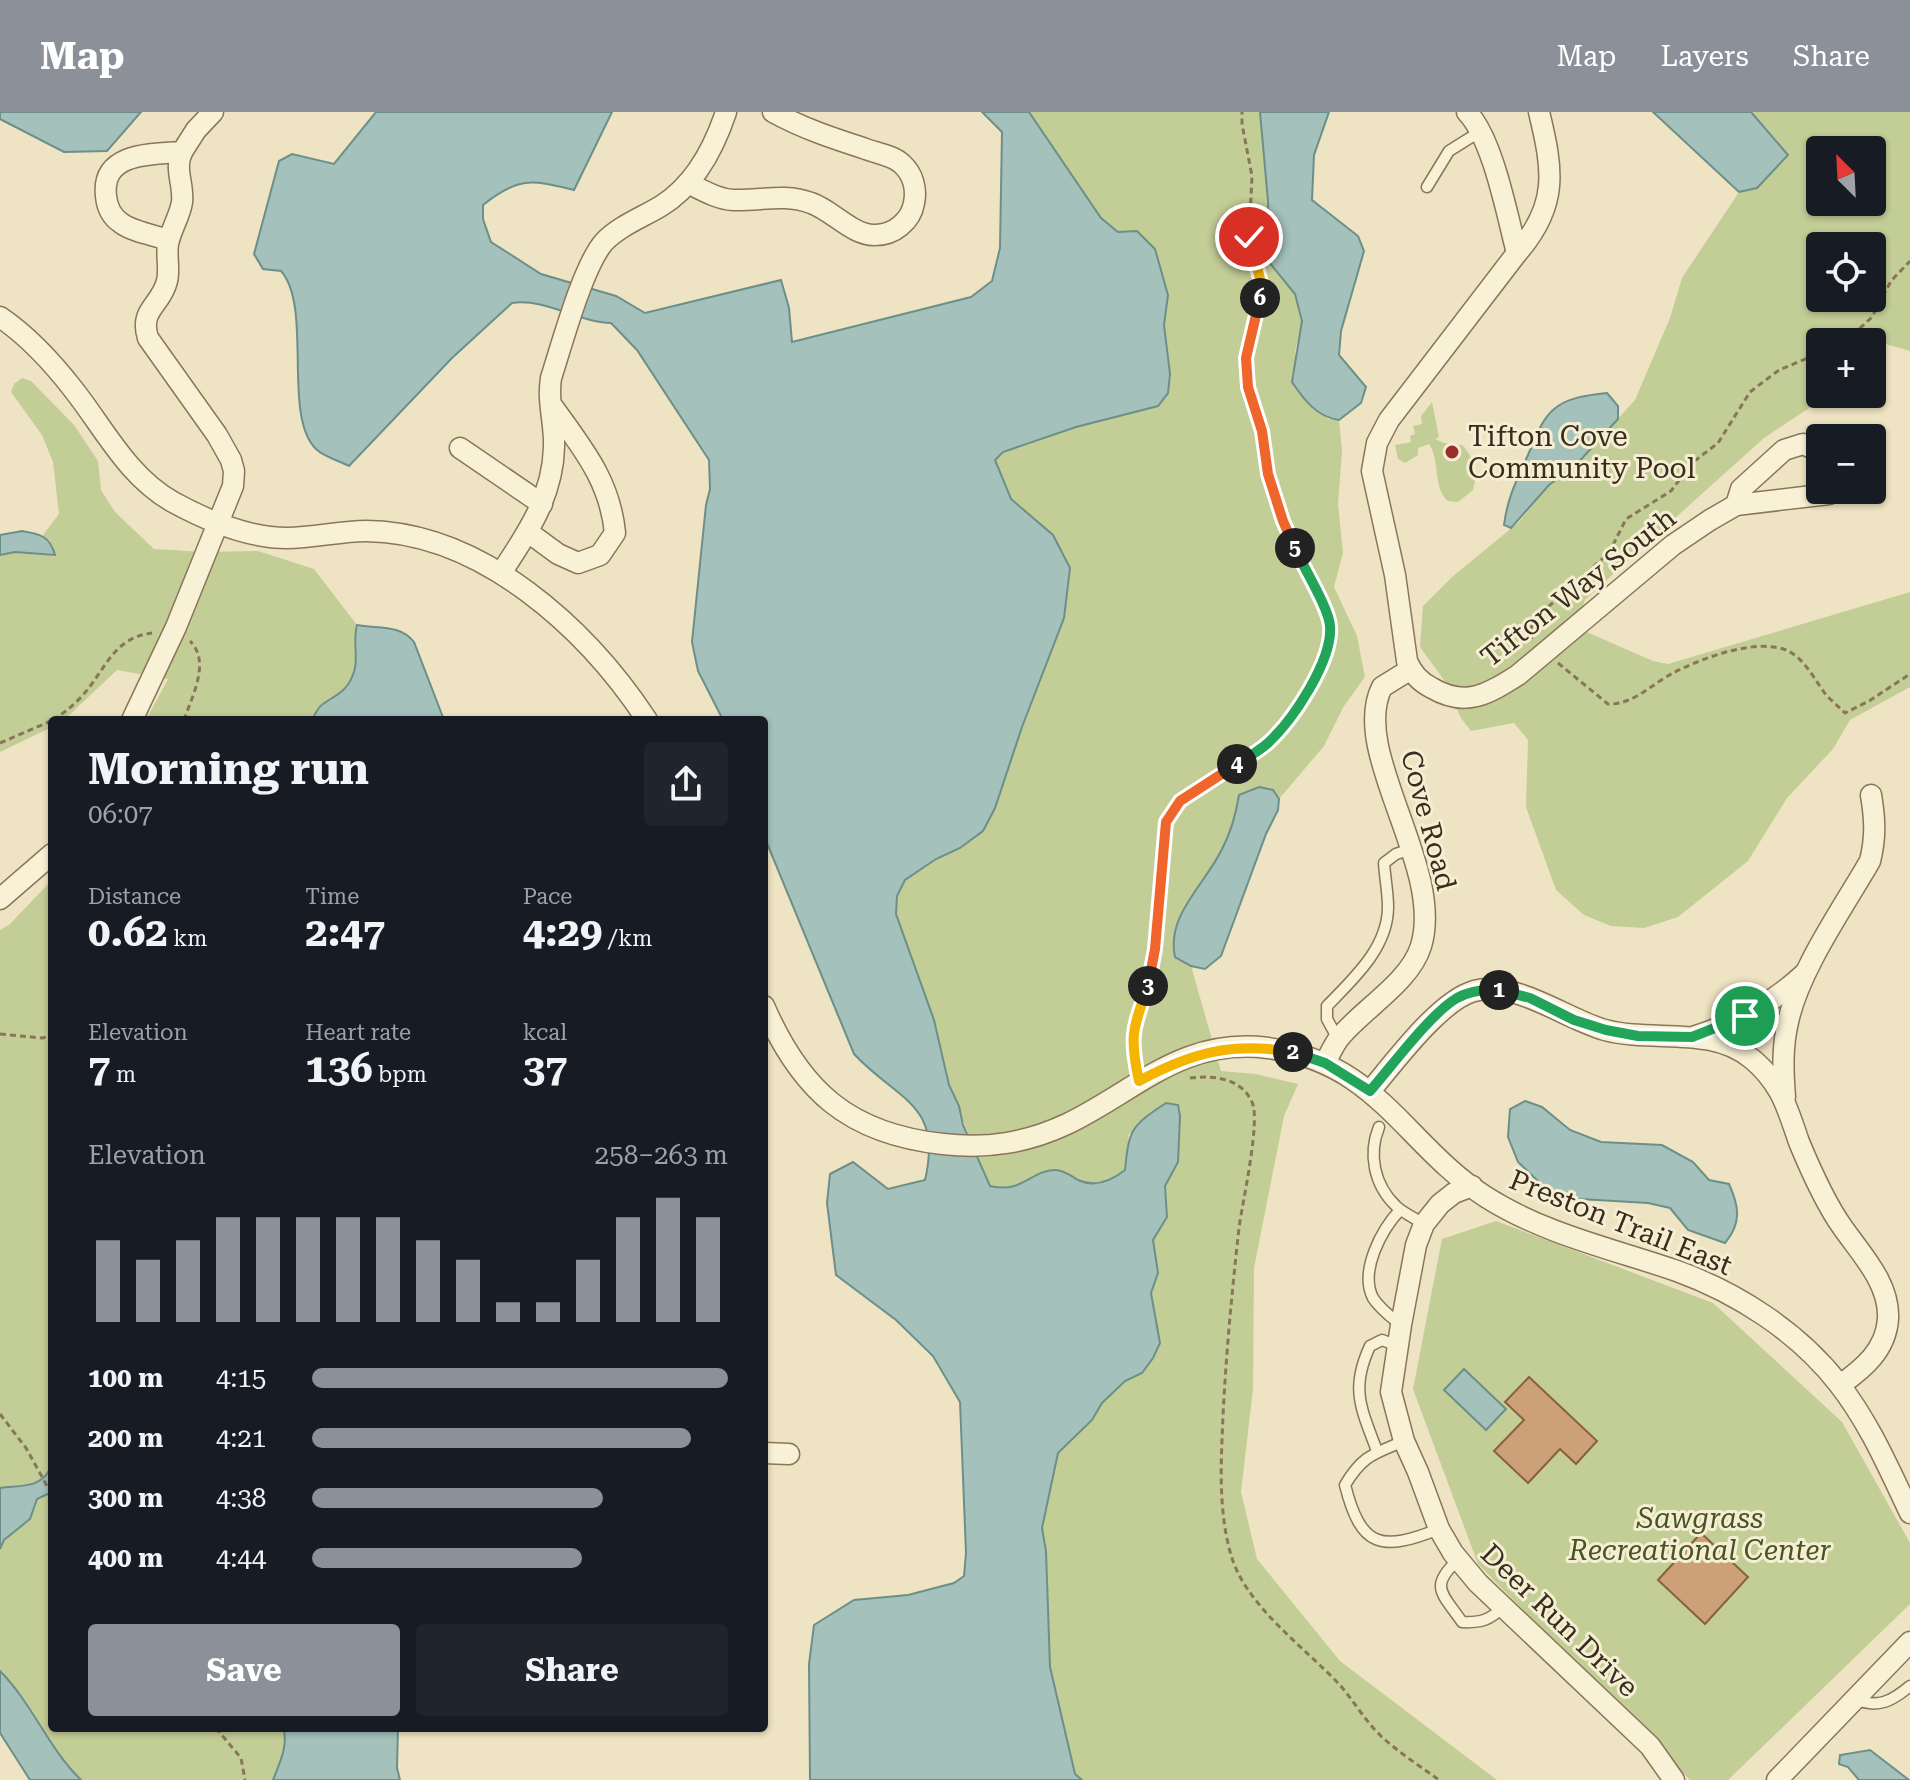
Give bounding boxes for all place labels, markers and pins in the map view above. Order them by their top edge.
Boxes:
pin [1215,203,1283,271]
pin: 6 [1240,278,1280,318]
place label: Tifton Cove Community Pool [1468,420,1696,485]
marker: Tifton Cove Community Pool [1443,443,1461,461]
pin: 5 [1275,528,1315,568]
pin: 4 [1217,744,1257,784]
pin: 3 [1128,966,1168,1006]
pin: 1 [1479,970,1519,1010]
pin [1711,982,1779,1050]
pin: 2 [1273,1032,1313,1072]

